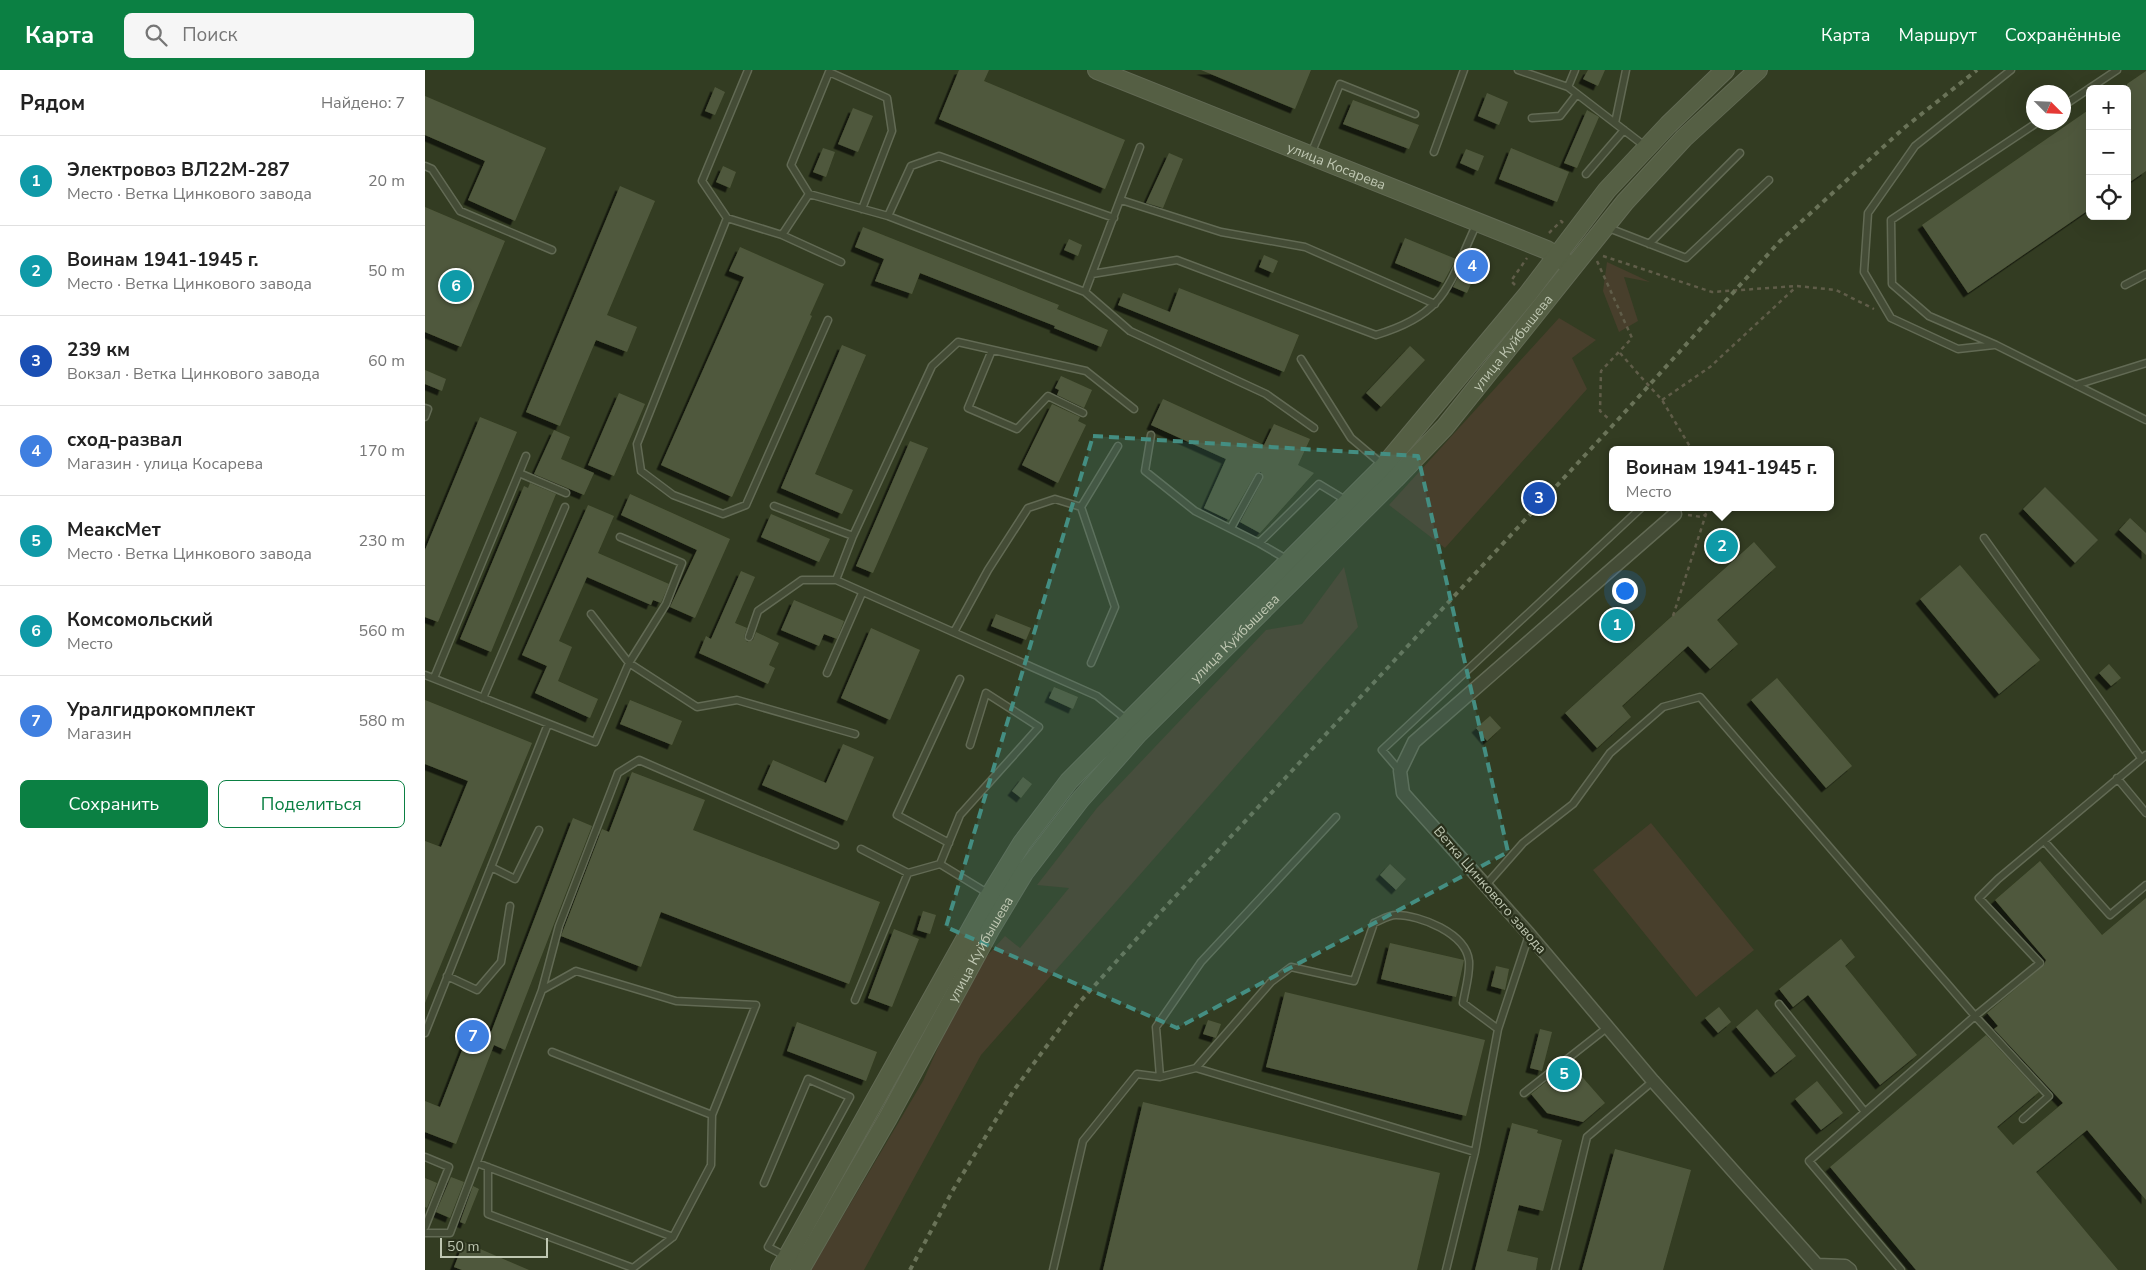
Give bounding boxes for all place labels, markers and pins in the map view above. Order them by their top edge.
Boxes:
pin: 4 [1456,247,1488,285]
pin: 6 [440,267,472,305]
pin: 3 [1523,479,1555,517]
pin: 2 [1706,527,1738,565]
pin: 1 [1601,606,1633,644]
pin: 7 [457,1017,489,1055]
pin: 5 [1548,1055,1580,1093]

